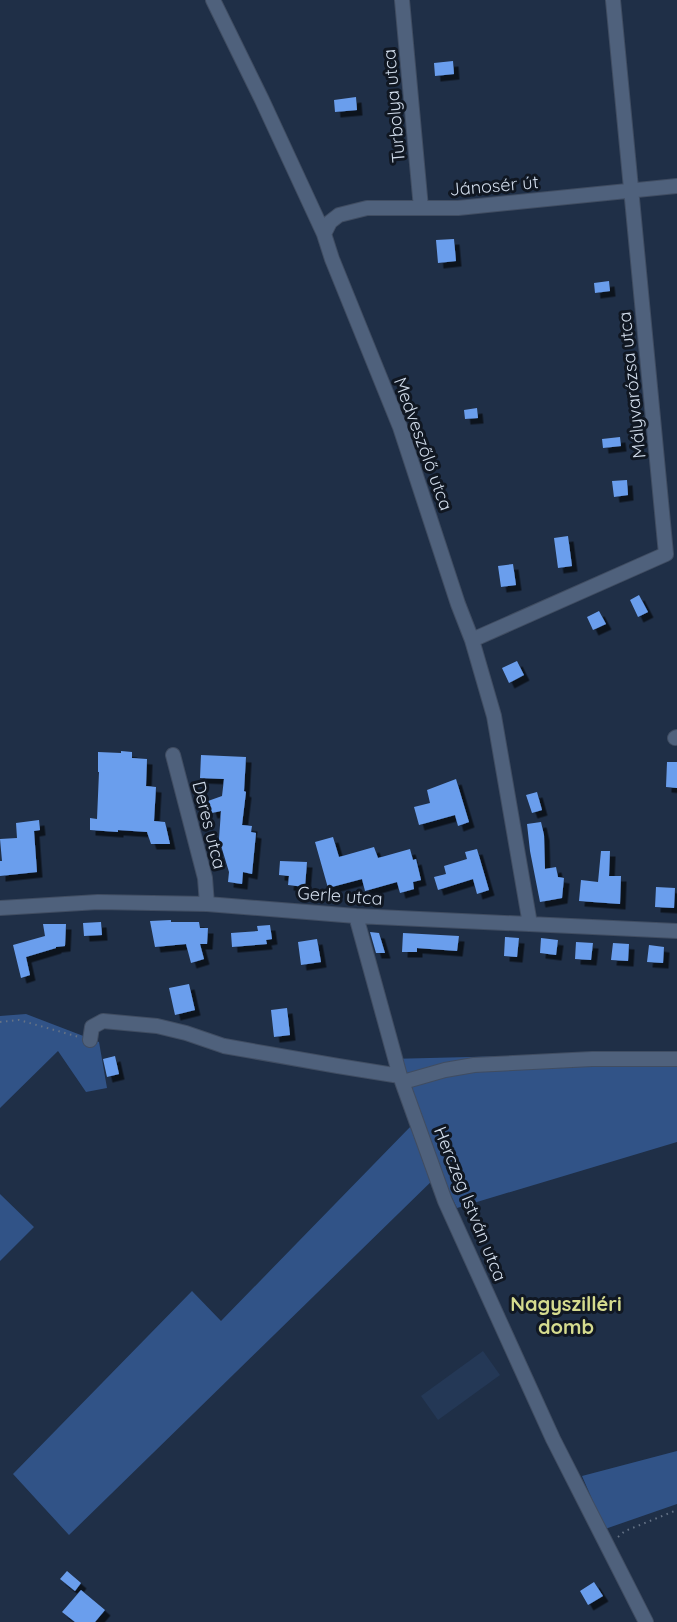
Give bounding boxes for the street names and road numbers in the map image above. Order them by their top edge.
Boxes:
street label: Turbolya utca [377,48,410,164]
street label: Jánosér út [448,170,539,201]
street label: Mályvarózsa utca [612,311,651,460]
street label: Medveszőlő utca [389,374,458,514]
street label: Deres utca [187,779,232,871]
street label: Gerle utca [297,881,383,910]
street label: Herczeg István utca [429,1123,512,1285]

